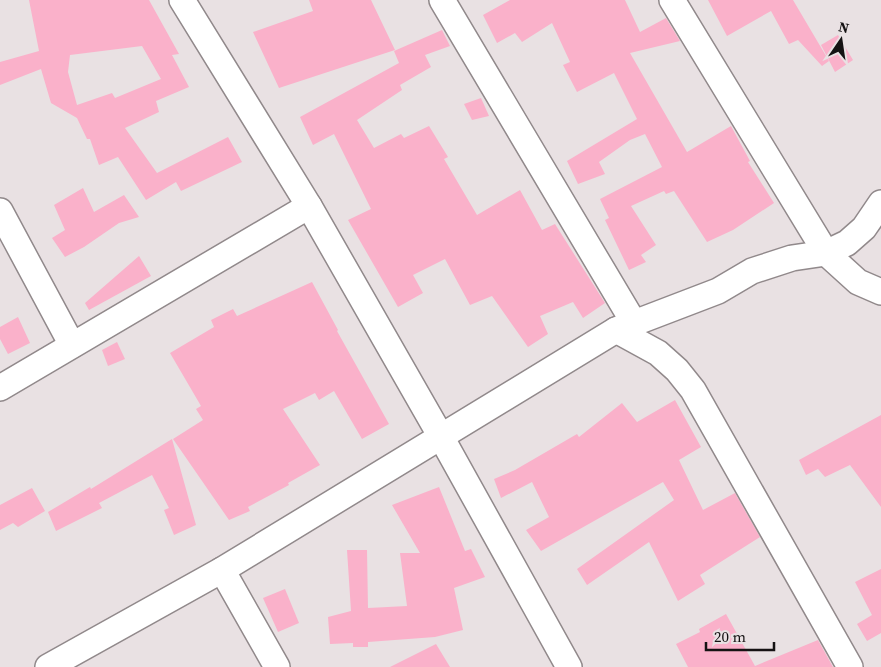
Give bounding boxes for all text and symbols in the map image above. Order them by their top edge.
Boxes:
north arrow [816,15,866,65]
text: N [837,16,851,38]
scale bar [706,620,774,652]
text: 20 m [714,626,746,647]

